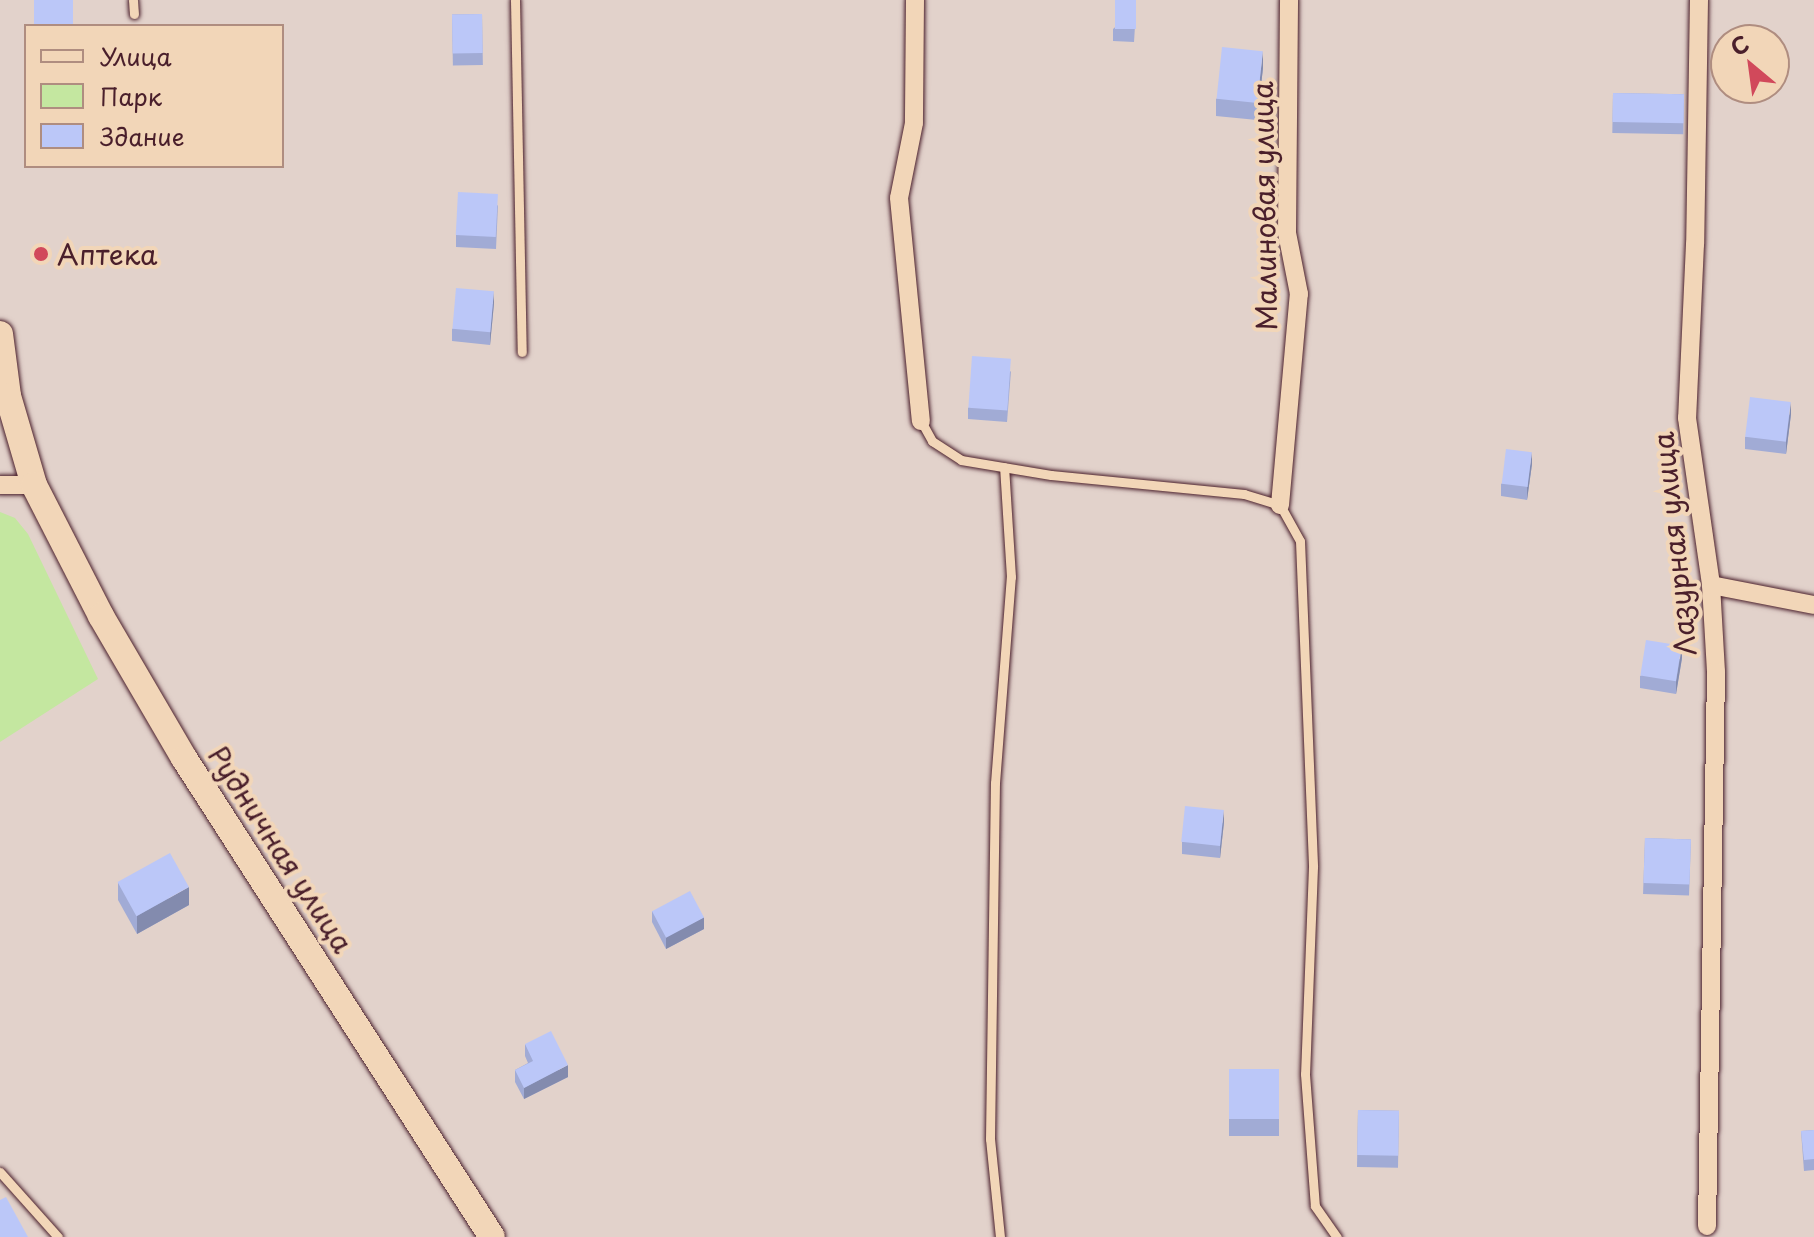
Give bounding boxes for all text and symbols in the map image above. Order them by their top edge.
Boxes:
legend [24,24,284,168]
north arrow [1710,24,1790,104]
text: С [1724,26,1754,63]
text: Улица [100,38,172,74]
text: Парк [100,78,162,114]
street label: Малиновая улица [1245,81,1283,331]
text: Здание [100,118,185,154]
place label: Аптека [57,237,157,271]
marker: Аптека [32,245,50,263]
street label: Лазурная улица [1645,430,1703,658]
street label: Рудничная улица [201,739,361,959]

